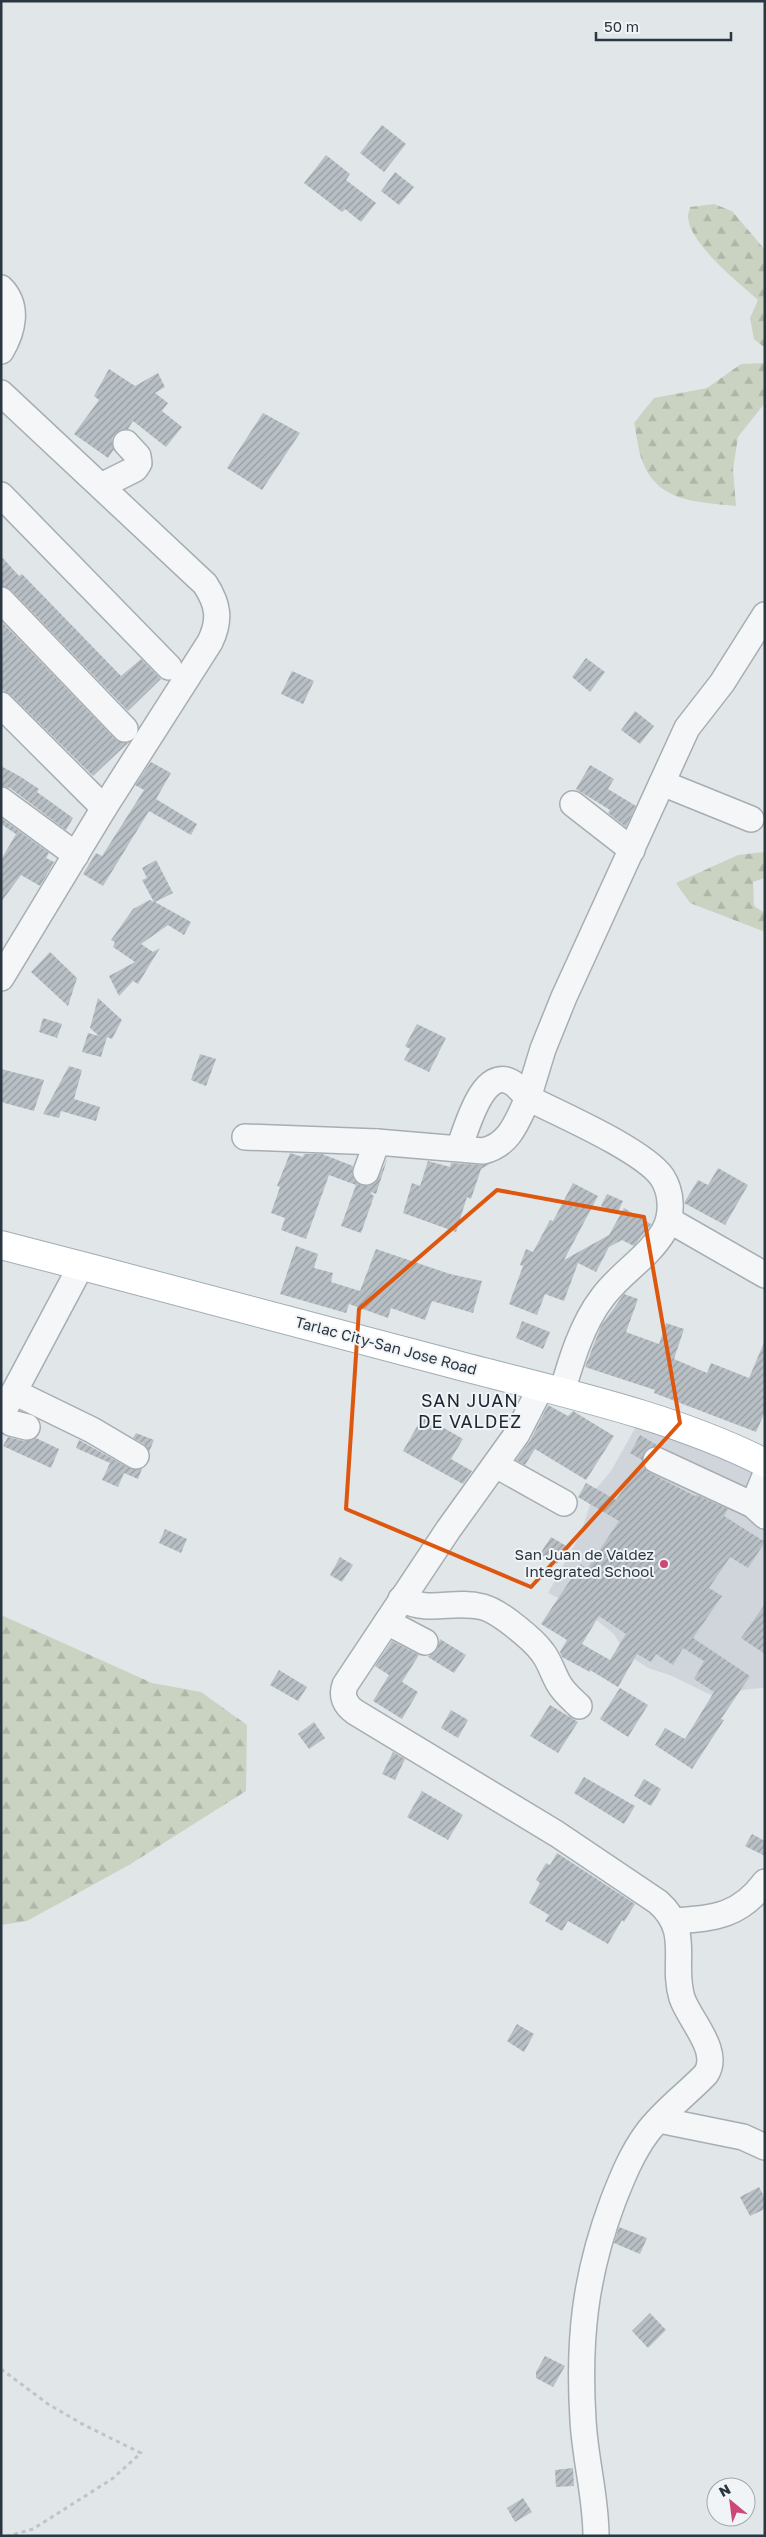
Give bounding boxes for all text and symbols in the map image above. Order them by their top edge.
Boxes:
scale bar [596,10,731,42]
text: 50 m [604,17,639,35]
street label: Tarlac City-San Jose Road [293,1312,479,1378]
district label: SAN JUAN DE VALDEZ [418,1389,522,1432]
place label: San Juan de Valdez Integrated School [515,1545,654,1580]
marker: San Juan de Valdez Integrated School [658,1558,670,1570]
north arrow [706,2477,756,2527]
text: N [716,2480,733,2500]

